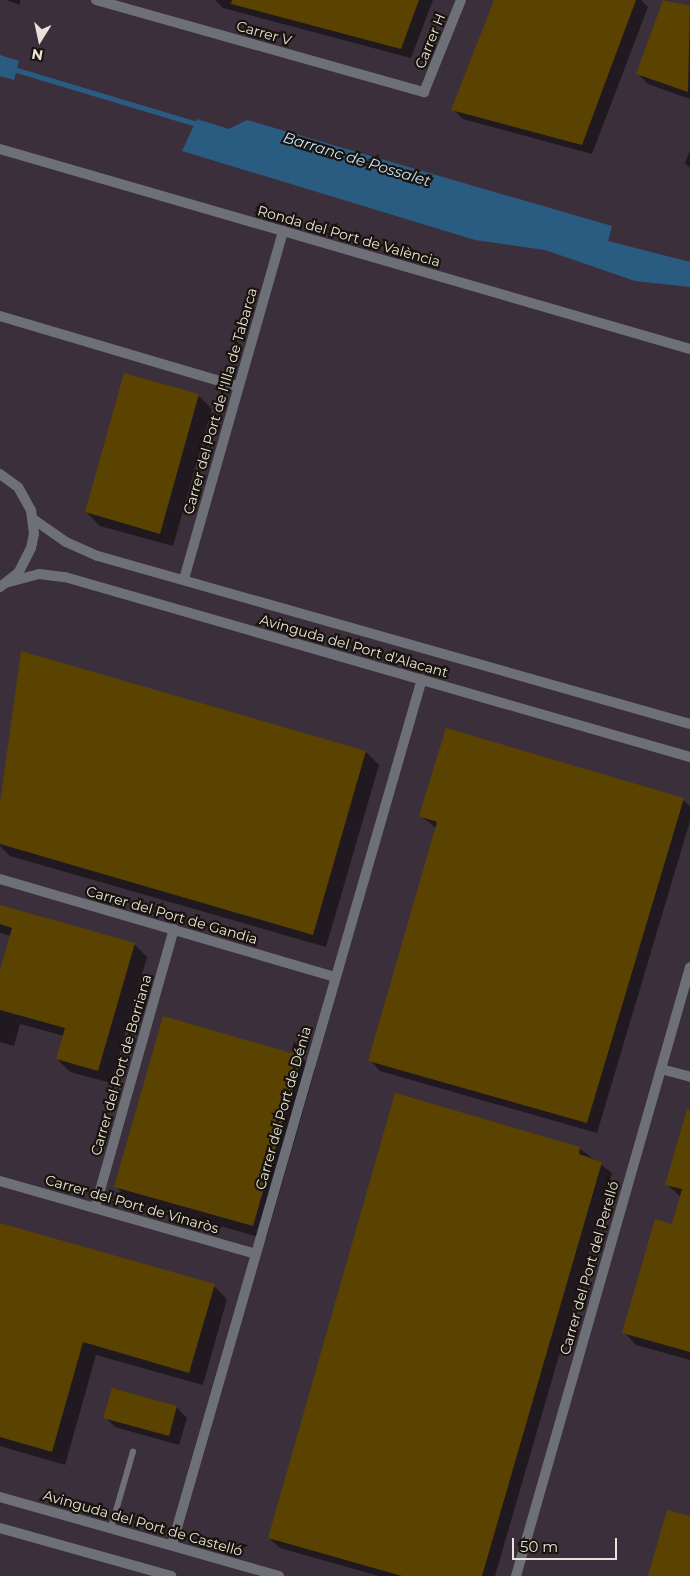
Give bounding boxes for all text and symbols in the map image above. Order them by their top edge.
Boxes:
street label: Carrer H [411,11,449,71]
north arrow [15,15,65,65]
street label: Carrer V [235,17,293,49]
text: N [30,45,45,65]
water label: Barranc de Possalet [281,128,433,190]
street label: Ronda del Port de València [256,202,442,270]
street label: Carrer del Port de l'Illa de Tabarca [180,286,260,516]
street label: Avinguda del Port d'Alacant [258,611,450,681]
street label: Carrer del Port de Gandia [84,882,260,948]
street label: Carrer del Port de Borriana [87,972,155,1158]
street label: Carrer del Port de Dénia [252,1024,314,1192]
street label: Carrer del Port de Vinaròs [43,1171,221,1237]
street label: Carrer del Port del Perelló [556,1179,622,1357]
street label: Avinguda del Port de Castelló [41,1486,245,1560]
scale bar [515,1528,620,1560]
text: 50 m [520,1537,558,1556]

